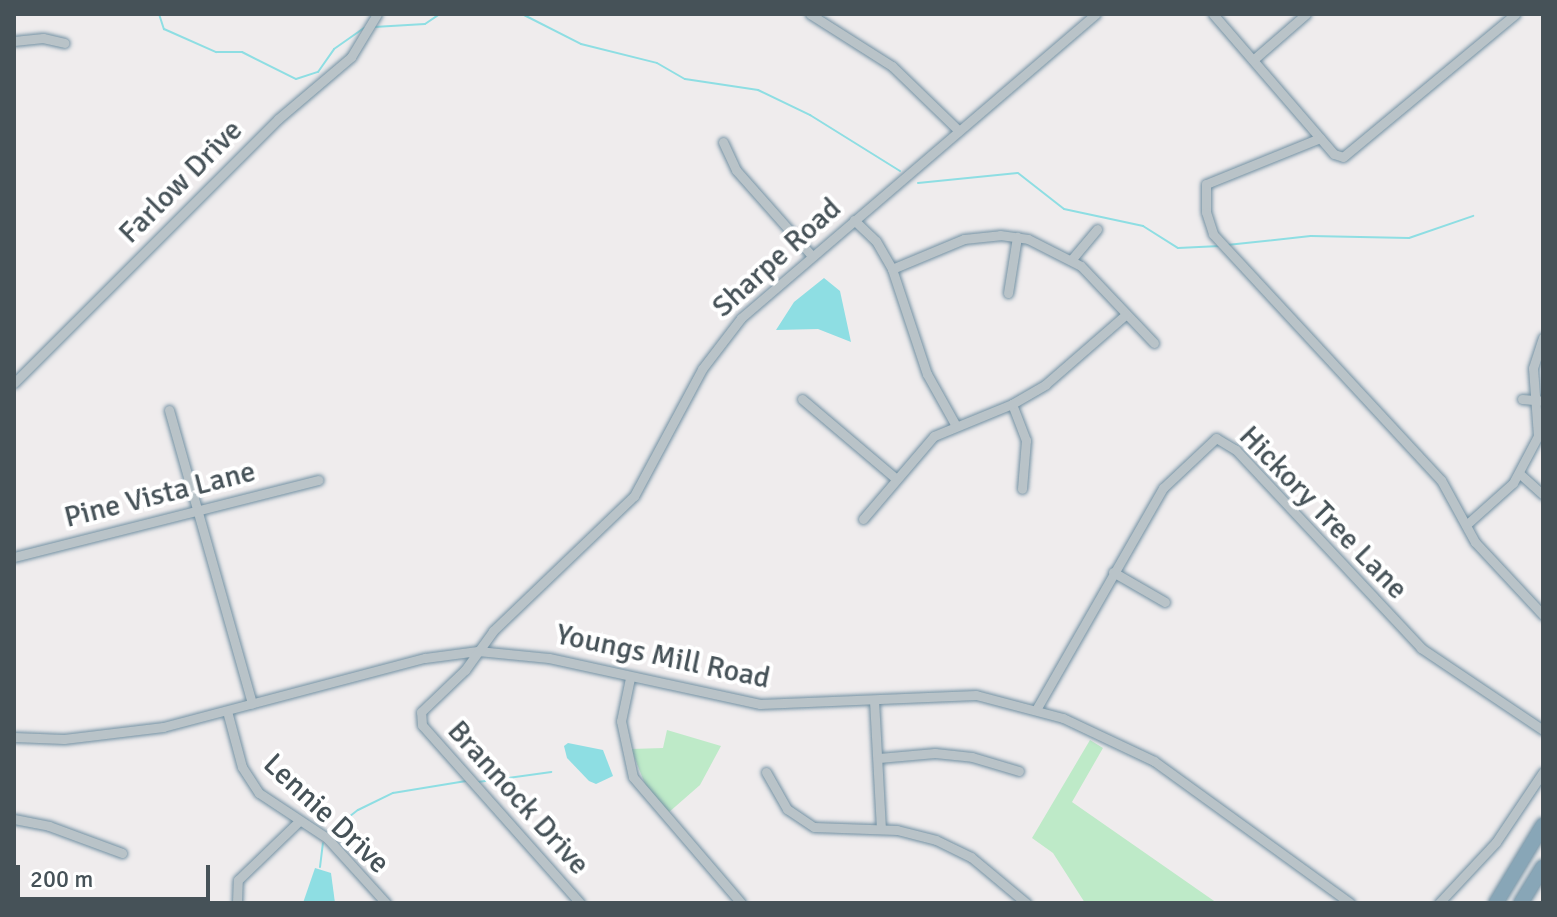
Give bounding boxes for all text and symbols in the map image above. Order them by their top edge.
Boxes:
street label: Farlow Drive [112,113,250,251]
street label: Sharpe Road [705,191,849,325]
street label: Hickory Tree Lane [1231,419,1415,607]
street label: Pine Vista Lane [61,454,259,536]
street label: Youngs Mill Road [553,617,773,697]
street label: Brannock Drive [439,714,597,882]
street label: Lennie Drive [255,746,397,882]
scale bar [20,849,214,899]
text: 200 m [30,864,93,894]

